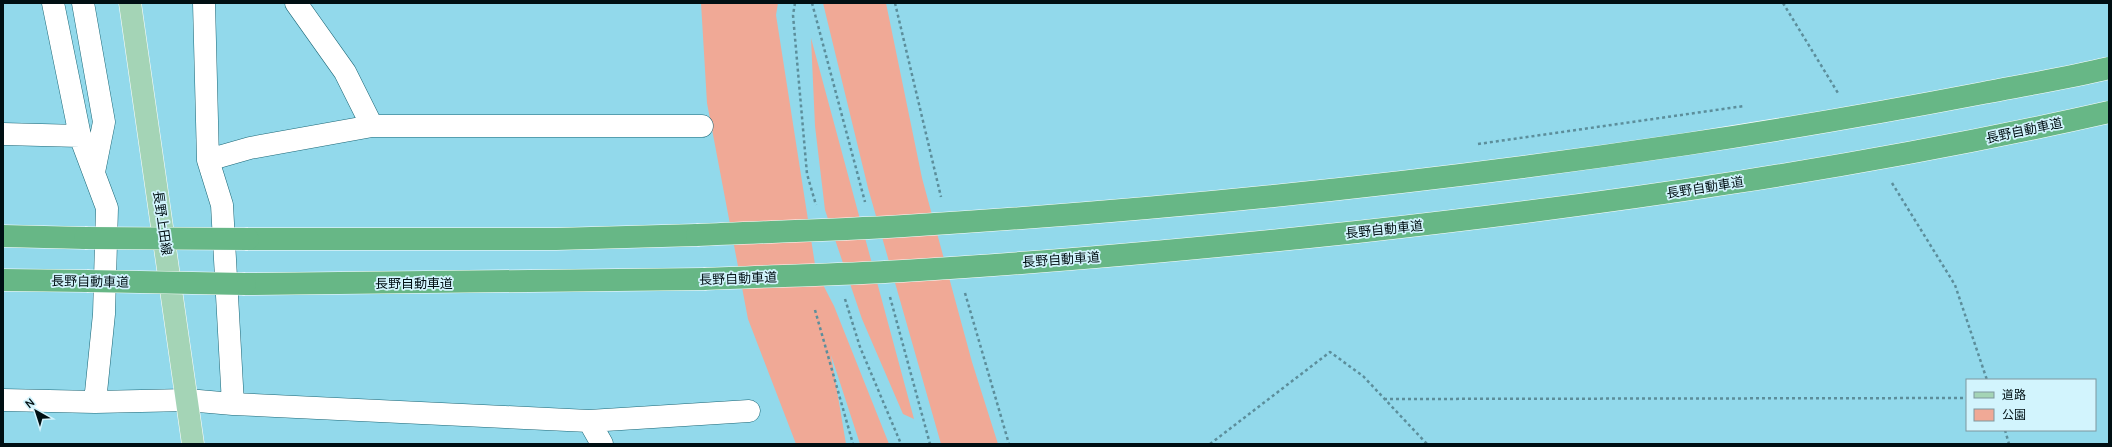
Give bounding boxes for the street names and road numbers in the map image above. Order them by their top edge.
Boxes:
street label: 長野自動車道 [1984,113,2064,147]
street label: 長野自動車道 [1665,172,1745,202]
street label: 長野上田線 [150,190,176,256]
street label: 長野自動車道 [1344,216,1424,242]
street label: 長野自動車道 [1021,247,1101,271]
street label: 長野自動車道 [699,268,777,288]
street label: 長野自動車道 [51,271,129,291]
street label: 長野自動車道 [375,274,453,292]

